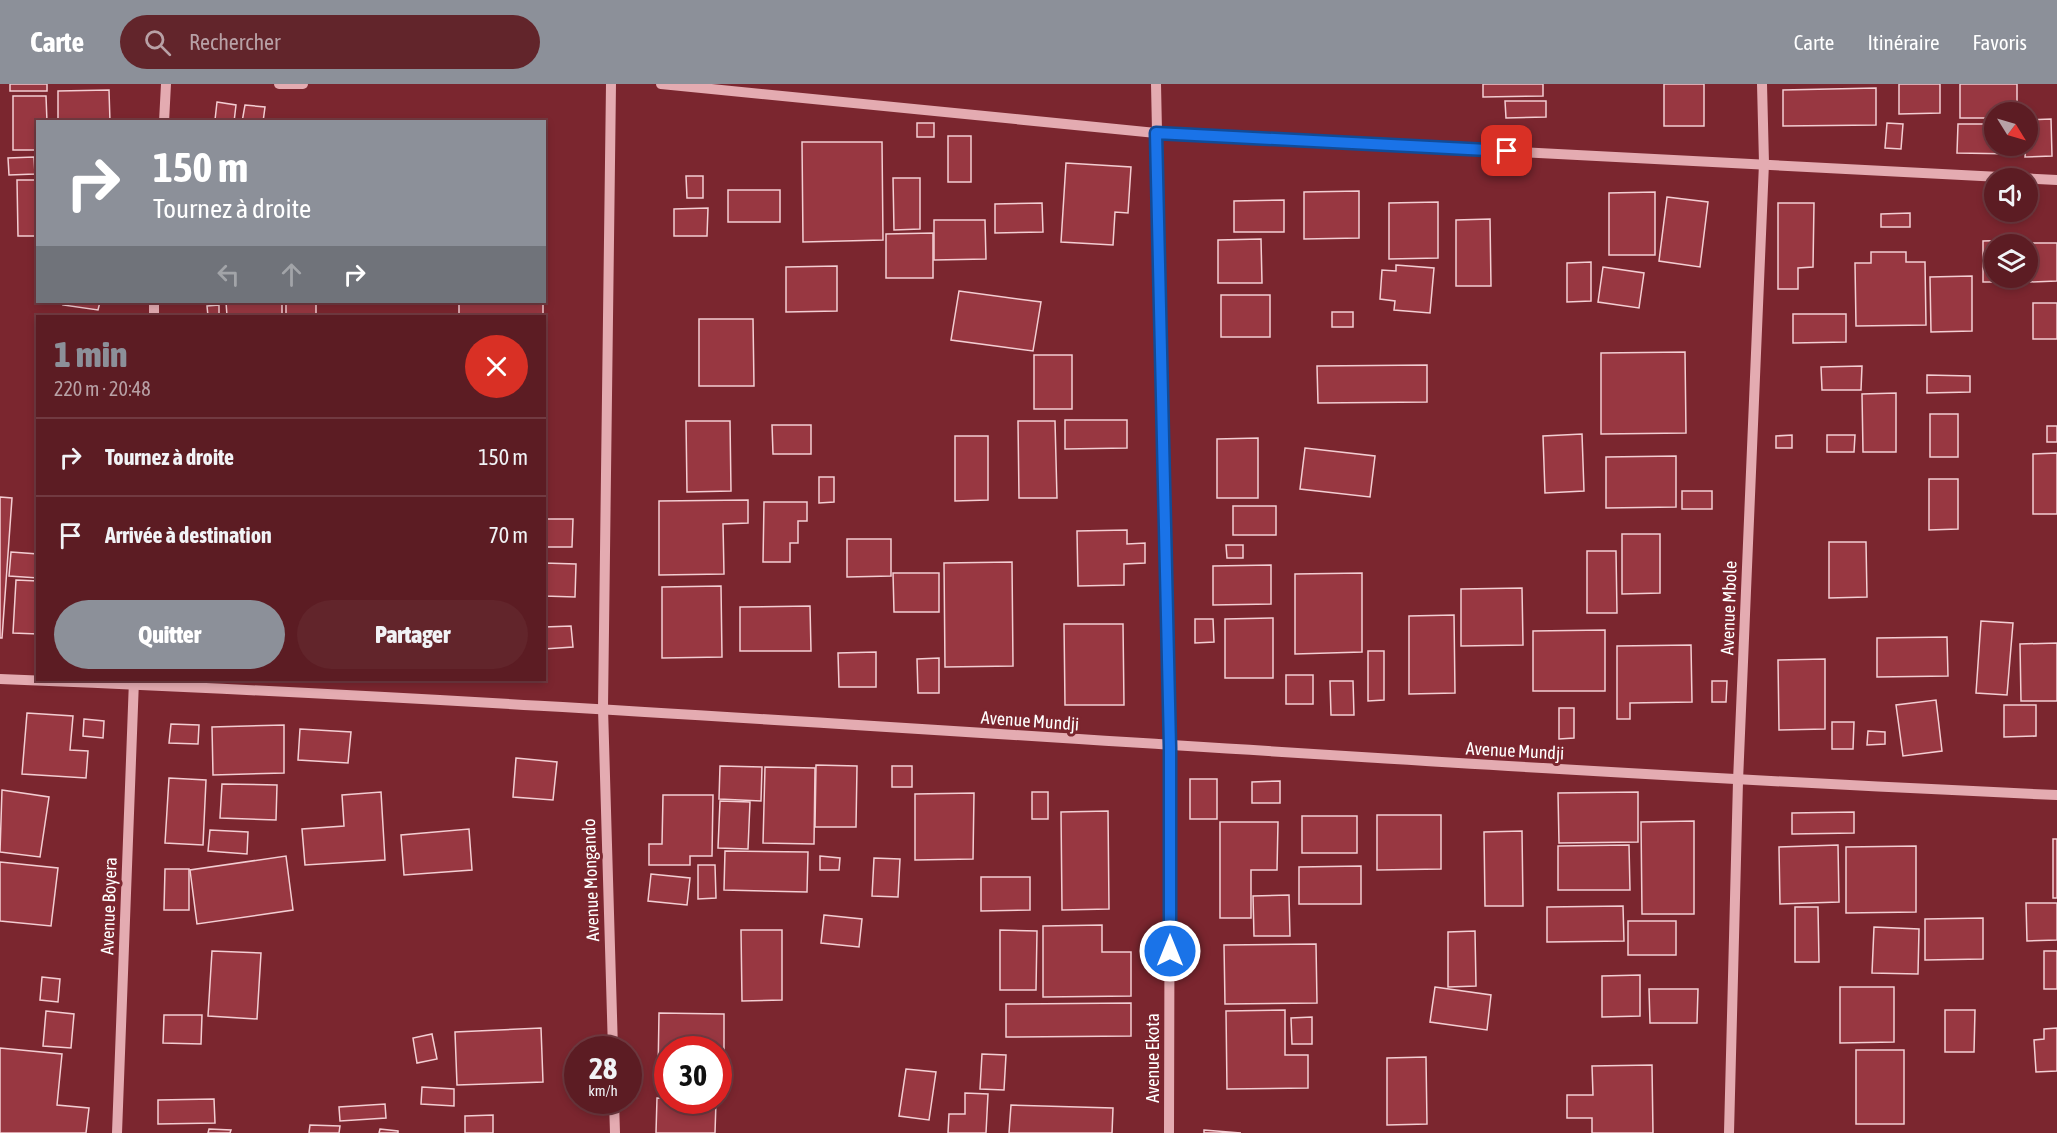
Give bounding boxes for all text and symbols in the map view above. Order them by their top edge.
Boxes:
search box [120,15,540,69]
text: Carte [30,26,84,58]
icon: search [141,26,174,59]
text: Rechercher [189,29,281,55]
text: Carte [1794,30,1834,54]
text: Itinéraire [1867,30,1939,54]
text: Favoris [1972,30,2027,54]
north arrow [1984,102,2038,156]
map controls [1984,102,2038,288]
pin [1481,125,1532,176]
icon: arrive [1490,134,1523,167]
text: 150 m [153,143,248,191]
icon: right [54,144,132,222]
button: sound [1984,168,2038,222]
text: Tournez à droite [153,193,311,224]
button: layers [1984,234,2038,288]
icon: left [212,258,245,291]
icon: ahead [275,258,308,291]
icon: right [338,258,371,291]
text: 1 min [54,333,128,375]
button: close [465,335,528,398]
text: 220 m · 20:48 [54,377,151,400]
icon: right [54,441,87,474]
text: Tournez à droite [105,444,234,470]
text: 150 m [478,444,528,470]
icon: arrive [54,519,87,552]
text: Arrivée à destination [105,522,272,548]
text: 70 m [488,522,528,548]
street label: Avenue Mbole [1716,561,1741,655]
button: Quitter [54,600,285,669]
button: Partager [297,600,528,669]
street label: Avenue Mundji [980,707,1080,734]
street label: Avenue Mundji [1465,737,1565,764]
street label: Avenue Mongando [578,818,603,942]
street label: Avenue Boyera [96,857,121,955]
position arrow [1138,919,1202,983]
street label: Avenue Ekota [1142,1013,1163,1103]
speed limit sign: 30 [654,1036,732,1114]
text: 28 [589,1051,617,1085]
text: km/h [588,1082,618,1099]

